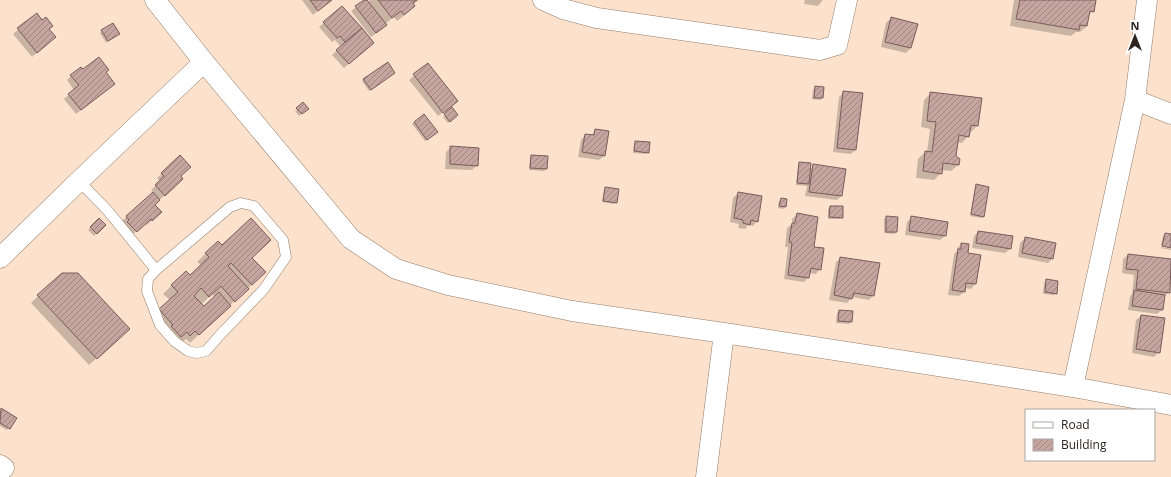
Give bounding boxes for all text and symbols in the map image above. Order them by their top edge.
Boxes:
north arrow [1115,16,1155,56]
text: N [1131,18,1139,33]
legend [1025,409,1155,461]
text: Road [1061,416,1090,433]
text: Building [1061,436,1107,453]

